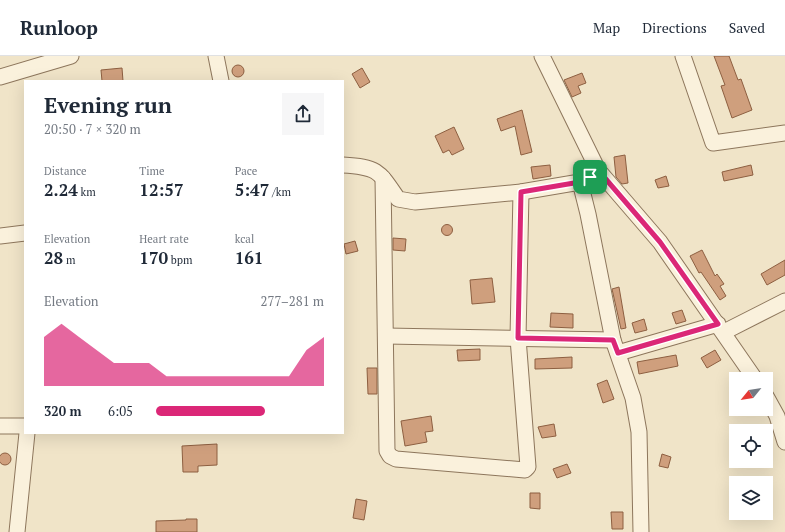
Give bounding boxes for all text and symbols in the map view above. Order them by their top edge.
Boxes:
text: Runloop [20,15,98,40]
text: Map [593,18,620,37]
text: Directions [642,18,707,37]
text: Saved [729,18,765,37]
text: Evening run [44,90,172,119]
button: share [282,93,324,135]
text: 20:50 · 7 × 320 m [44,120,141,138]
pin [573,160,607,194]
text: Distance [44,164,87,178]
text: Time [139,164,164,178]
text: Pace [235,164,257,178]
icon: arrive [579,166,601,188]
text: 2.24 [44,178,78,201]
text: 12:57 [139,178,184,201]
text: 5:47 [235,178,269,201]
text: km [78,185,96,199]
text: /km [269,185,291,199]
text: Elevation [44,232,90,246]
text: Heart rate [139,232,189,246]
text: kcal [235,232,254,246]
text: 28 [44,246,63,269]
text: 170 [139,246,168,269]
text: 161 [235,246,263,269]
text: m [63,253,75,267]
text: bpm [168,253,193,267]
text: Elevation [44,292,99,310]
text: 277–281 m [261,292,324,310]
north arrow [729,372,773,416]
map controls [729,372,773,520]
text: 320 m [44,402,82,420]
text: 6:05 [108,402,133,420]
button: locate [729,424,773,468]
button: layers [729,476,773,520]

